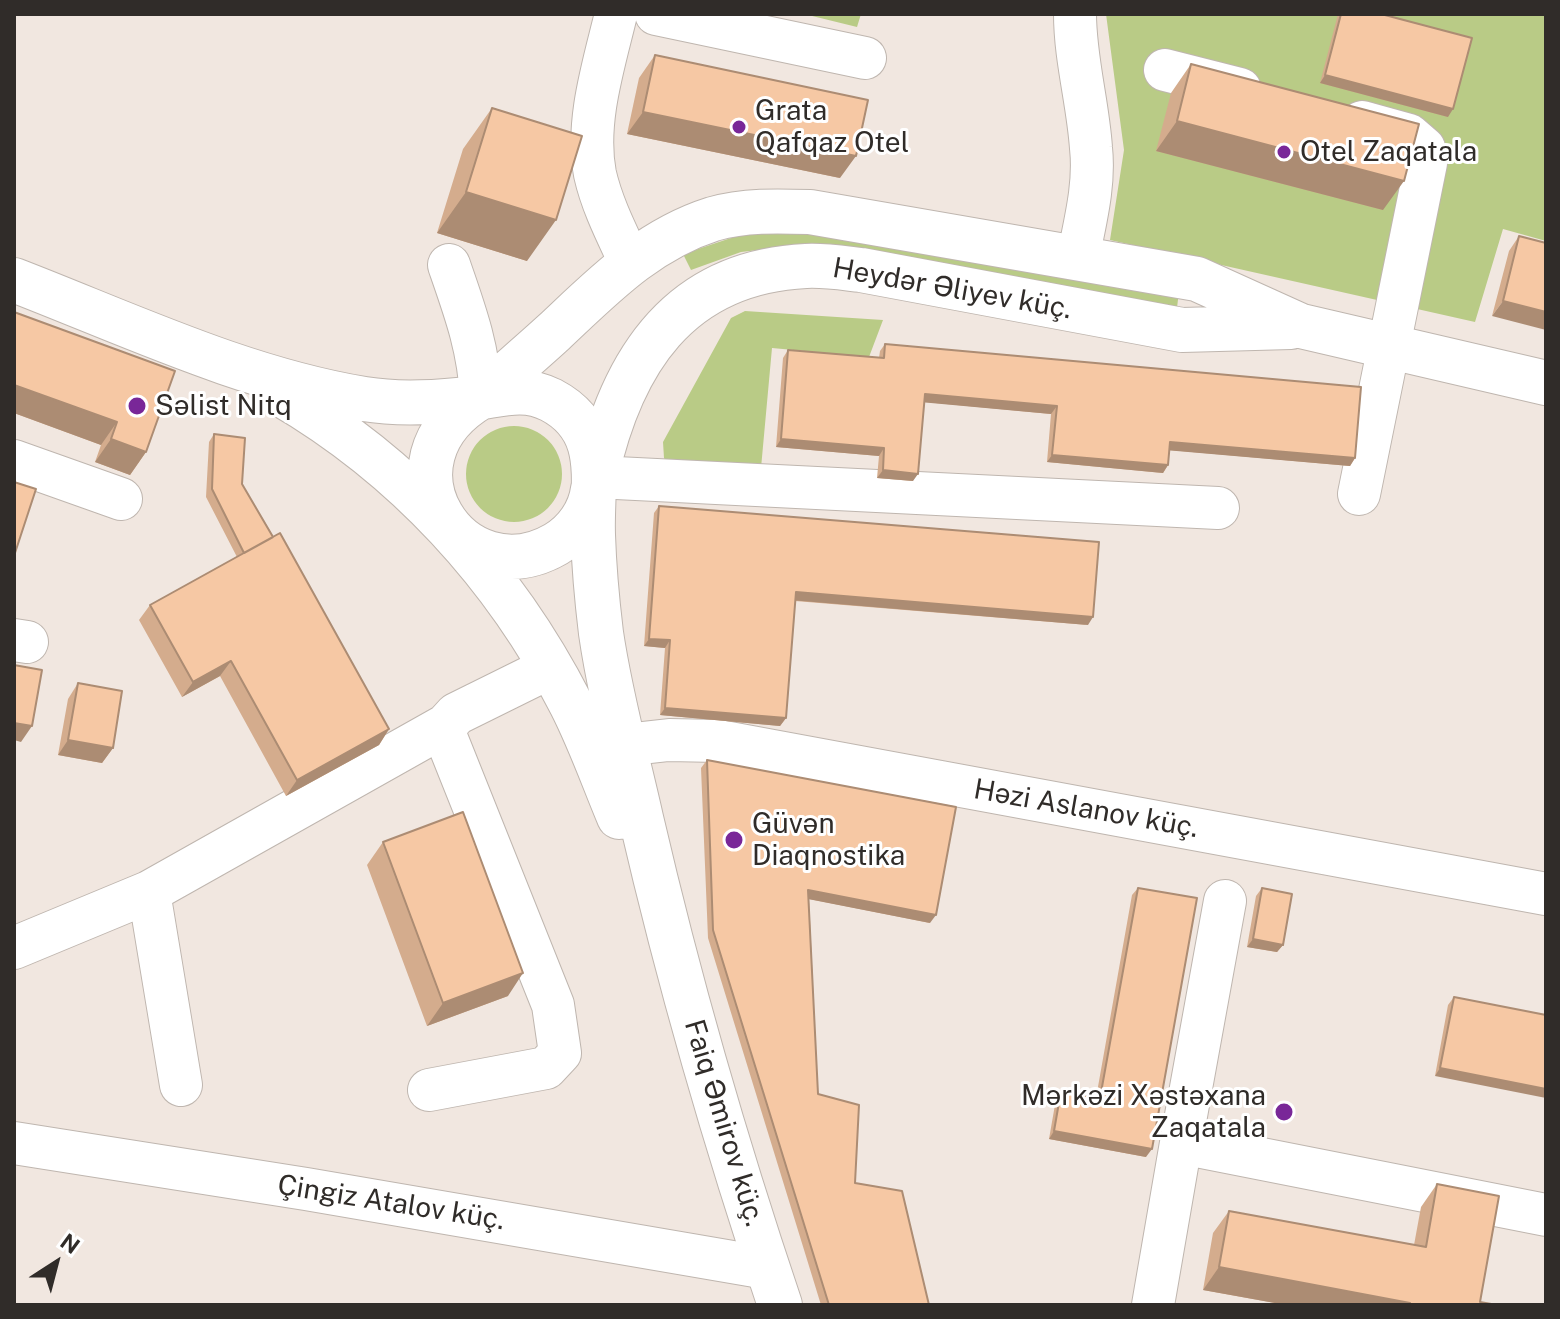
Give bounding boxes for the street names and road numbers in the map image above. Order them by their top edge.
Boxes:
street label: Heydər Əliyev küç. [830,251,1074,327]
street label: Həzi Aslanov küç. [971,773,1201,845]
street label: Faiq Əmirov küç. [677,1016,771,1230]
street label: Çingiz Atalov küç. [275,1168,507,1238]

